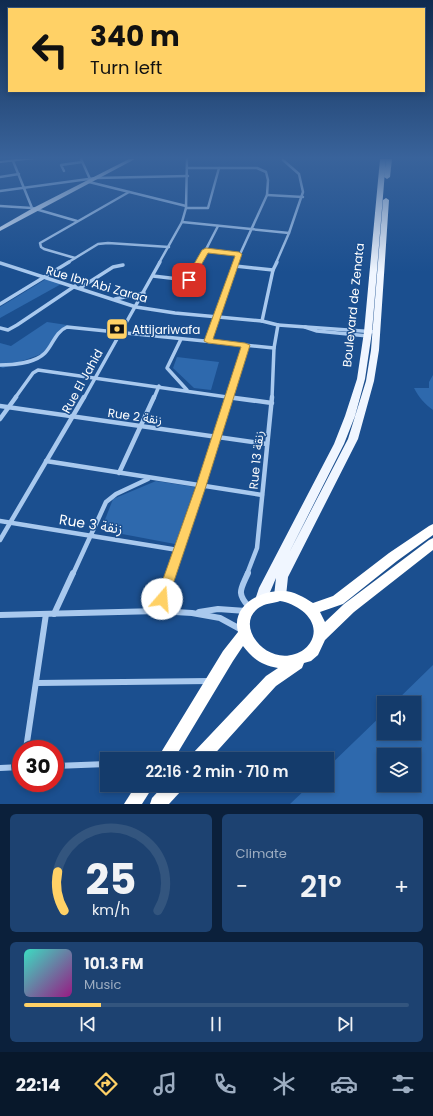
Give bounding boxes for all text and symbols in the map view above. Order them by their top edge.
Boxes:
text: 340 m [90,17,180,56]
icon: left [24,24,76,76]
text: Turn left [90,55,162,80]
street label: Boulevard de Zenata [338,242,368,368]
street label: Rue Ibn Abi Zaraa [44,261,150,307]
pin [172,263,206,297]
icon: arrive [178,269,200,291]
bank icon: Attijariwafa [104,316,130,342]
place label: Attijariwafa [132,321,200,338]
street label: Rue El Jahid [57,346,107,416]
street label: Rue 2 زنقة [107,404,163,428]
street label: Rue 13 زنقة [244,430,268,490]
street label: Rue 3 زنقة [58,509,124,539]
position arrow [141,578,183,620]
map controls [377,696,421,792]
button: sound [377,696,421,740]
speed limit sign: 30 [12,740,64,792]
button: layers [377,748,421,792]
text: 22:16 · 2 min · 710 m [145,761,289,782]
text: Climate [236,844,287,863]
text: 25 [85,850,136,909]
text: 21° [300,865,342,908]
text: − [236,871,248,902]
text: + [394,871,409,902]
text: km/h [92,900,130,920]
text: 101.3 FM [84,953,144,974]
text: Music [84,975,121,994]
icon: previous [77,1013,99,1035]
icon: pause [205,1013,227,1035]
icon: next [334,1013,356,1035]
icon: directions [92,1070,120,1098]
icon: music [151,1070,179,1098]
icon: phone [211,1070,239,1098]
icon: climate [270,1070,298,1098]
icon: car [330,1070,358,1098]
icon: filters [389,1070,417,1098]
text: 22:14 [16,1072,60,1097]

